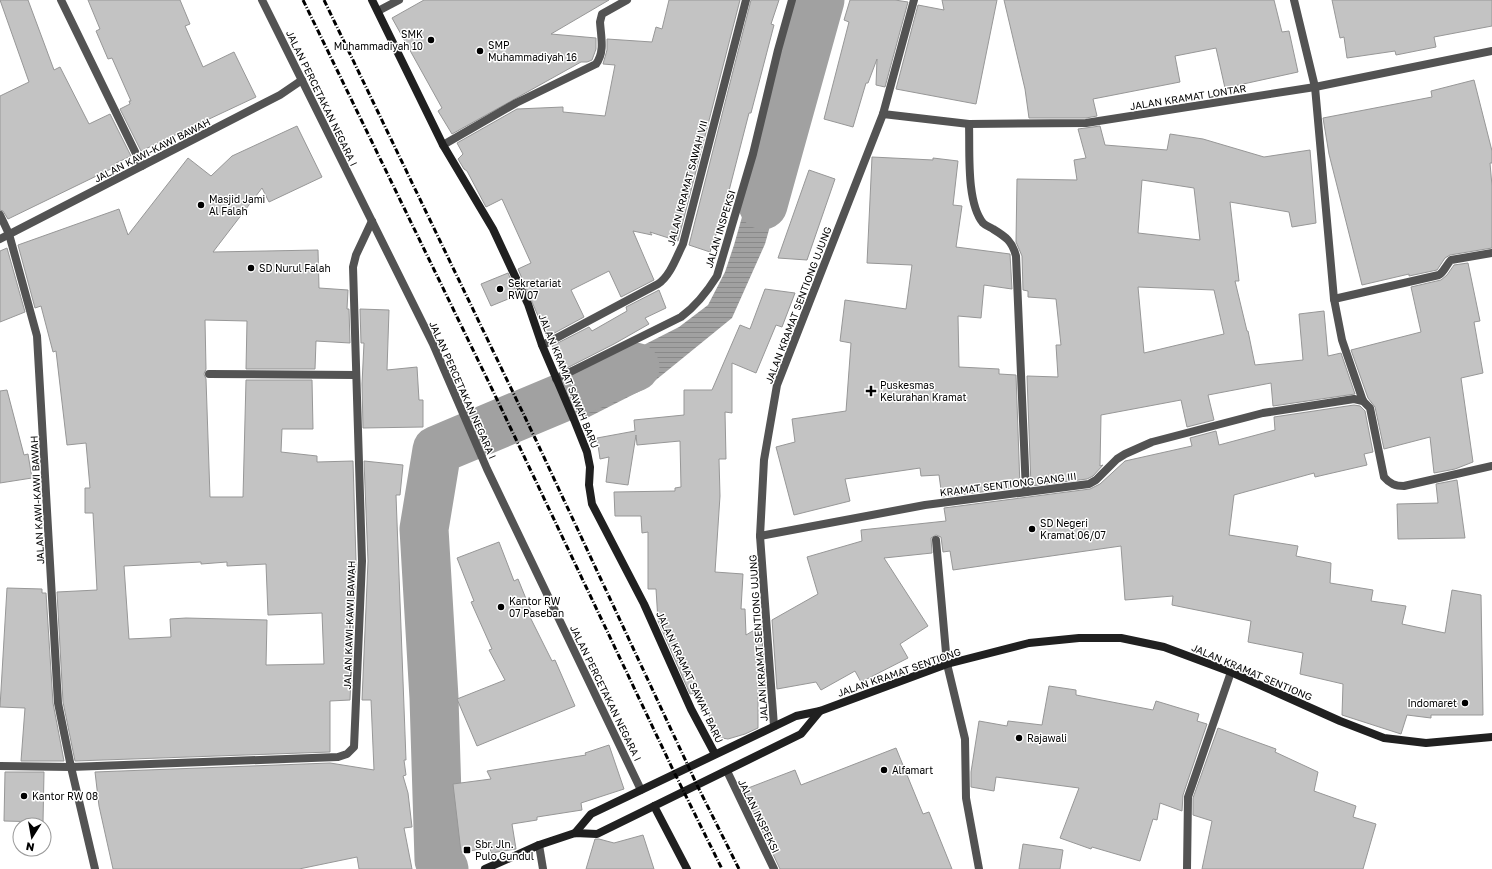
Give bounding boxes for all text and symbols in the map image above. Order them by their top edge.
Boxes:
street label: JALAN PERCETAKAN NEGARA I [284,28,360,168]
place label: SMK Muhammadiyah 10 [334,28,423,52]
marker: SMK Muhammadiyah 10 [426,35,436,45]
place label: SMP Muhammadiyah 16 [488,39,577,63]
marker: SMP Muhammadiyah 16 [475,46,485,56]
street label: JALAN KRAMAT LONTAR [1129,82,1247,112]
street label: JALAN KAWI-KAWI BAWAH [92,115,212,185]
street label: JALAN KRAMAT SAWAH VII [664,119,710,247]
street label: JALAN INSPEKSI [702,189,738,269]
place label: Masjid Jami Al Falah [209,193,265,217]
marker: Masjid Jami Al Falah [196,200,206,210]
street label: JALAN KRAMAT SENTIONG UJUNG [762,225,834,385]
place label: SD Nurul Falah [259,262,331,274]
marker: SD Nurul Falah [246,263,256,273]
place label: Sekretariat RW 07 [508,277,561,301]
marker: Sekretariat RW 07 [495,284,505,294]
street label: JALAN KRAMAT SAWAH BARU [537,312,601,450]
street label: JALAN PERCETAKAN NEGARA I [427,319,499,461]
place label: Puskesmas Kelurahan Kramat [880,379,966,403]
marker: Puskesmas Kelurahan Kramat [865,385,877,397]
street label: JALAN KAWI-KAWI BAWAH [28,435,46,565]
street label: KRAMAT SENTIONG GANG III [939,470,1077,498]
place label: SD Negeri Kramat 06/07 [1040,517,1106,541]
marker: SD Negeri Kramat 06/07 [1027,524,1037,534]
street label: JALAN KRAMAT SENTIONG UJUNG [746,554,770,722]
street label: JALAN KAWI-KAWI BAWAH [341,560,357,690]
place label: Kantor RW 07 Paseban [509,595,564,619]
marker: Kantor RW 07 Paseban [496,602,506,612]
street label: JALAN KRAMAT SAWAH BARU [654,609,726,745]
street label: JALAN PERCETAKAN NEGARA I [568,623,644,763]
street label: JALAN KRAMAT SENTIONG [1190,641,1314,703]
street label: JALAN KRAMAT SENTIONG [836,645,962,699]
place label: Indomaret [1407,697,1457,709]
marker: Indomaret [1460,698,1470,708]
place label: Rajawali [1027,732,1067,744]
marker: Rajawali [1014,733,1024,743]
place label: Alfamart [892,764,933,776]
marker: Alfamart [879,765,889,775]
street label: JALAN INSPEKSI [736,777,782,855]
place label: Kantor RW 08 [32,790,98,802]
marker: Kantor RW 08 [19,791,29,801]
north arrow [12,817,52,857]
place label: Sbr. Jln. Pulo Gundul [475,838,534,862]
text: N [25,840,35,854]
marker: Sbr. Jln. Pulo Gundul [462,845,472,855]

